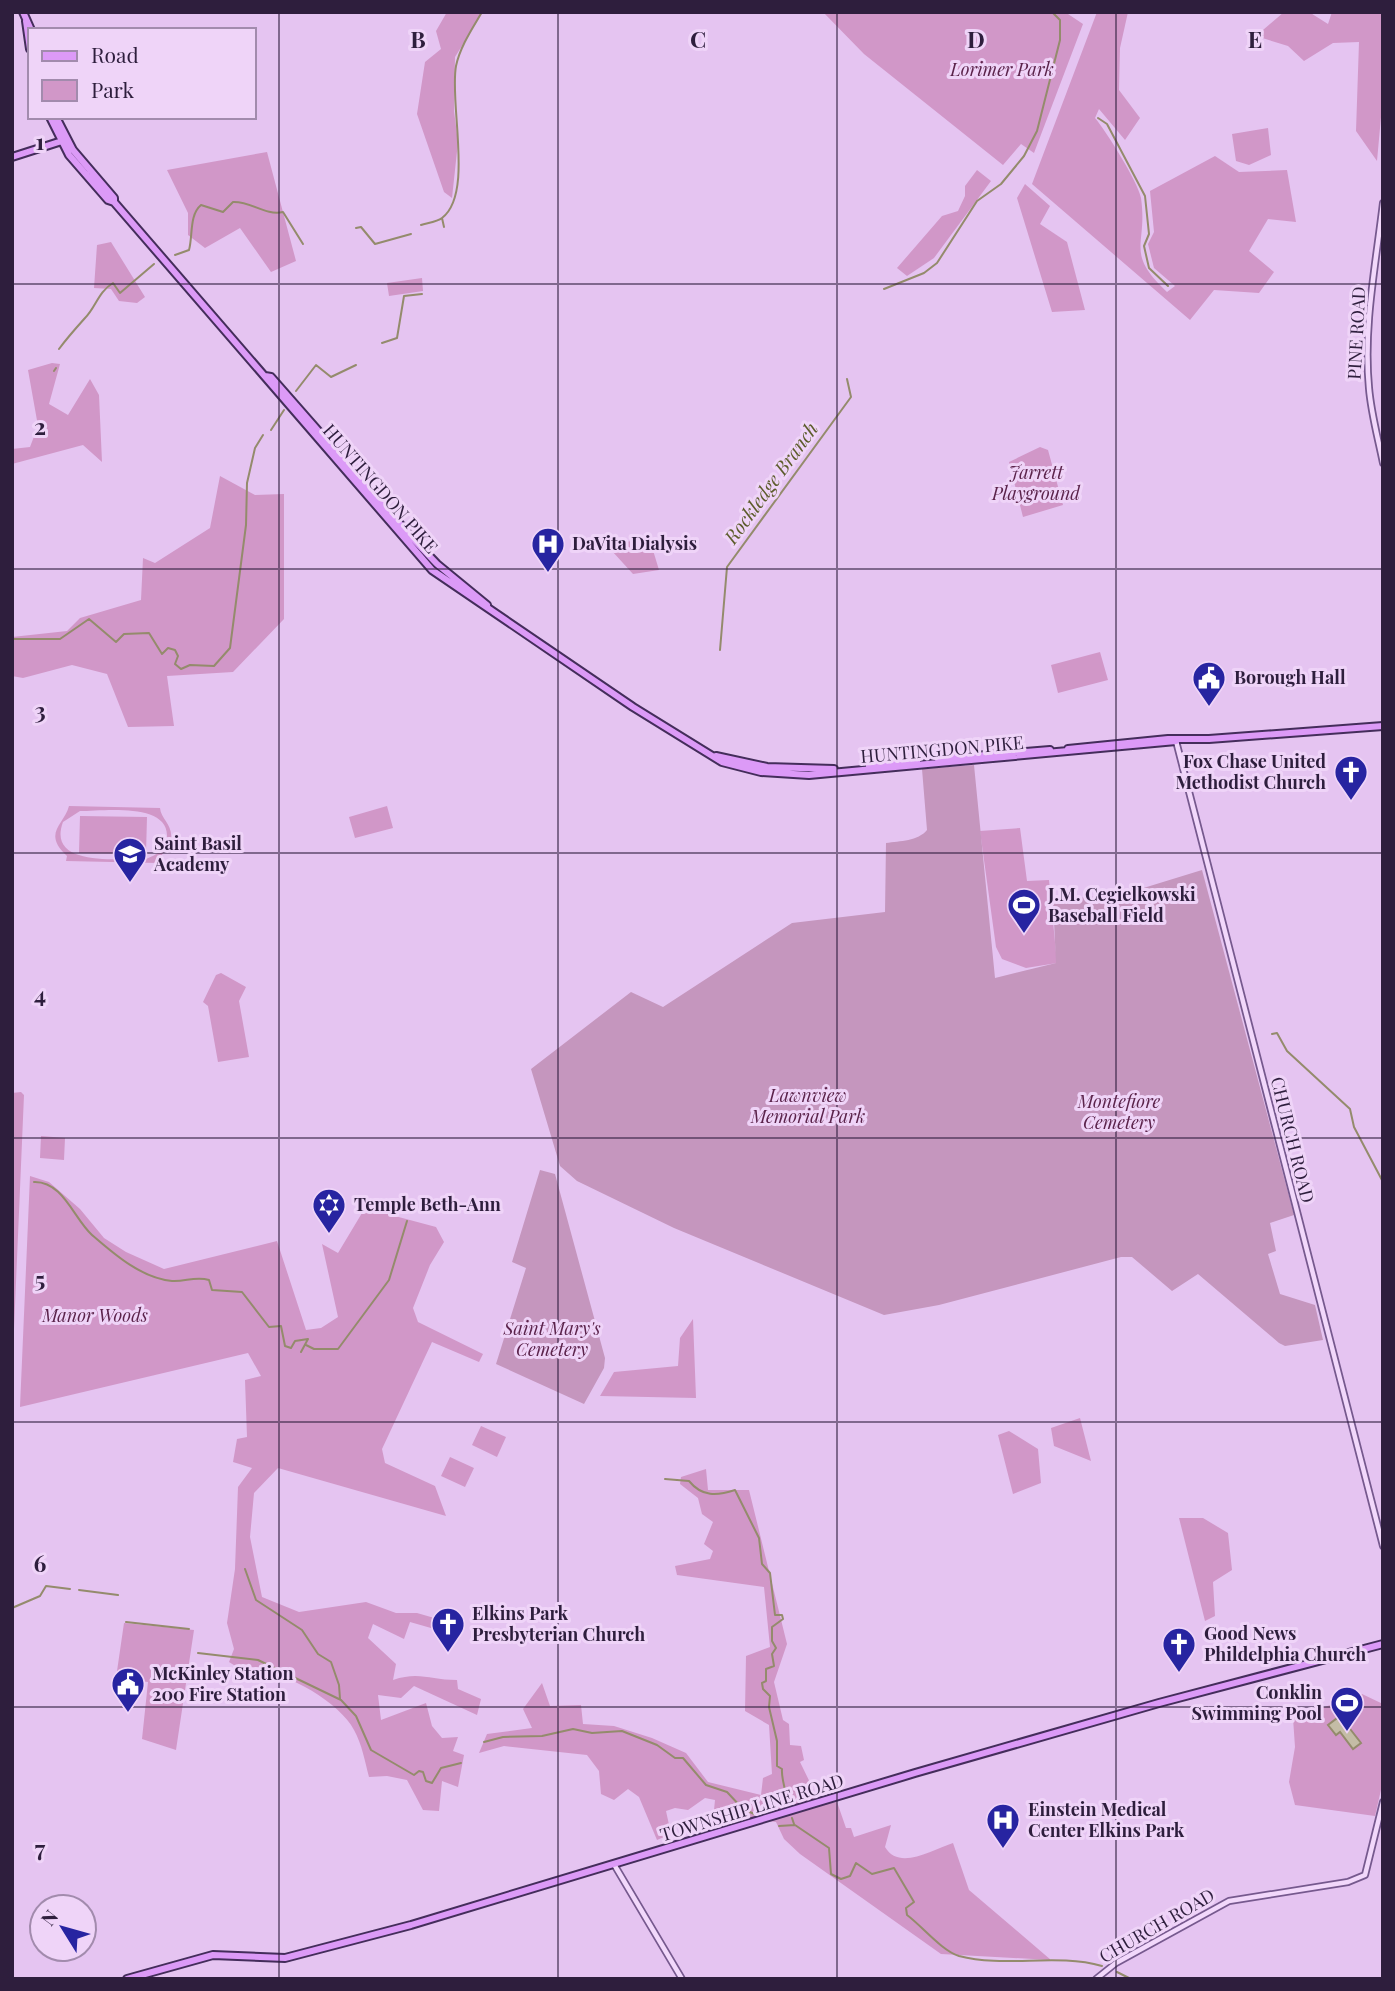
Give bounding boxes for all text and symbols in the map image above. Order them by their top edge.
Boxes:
text: B [410,23,426,54]
text: C [690,23,706,54]
text: D [967,23,985,54]
text: E [1248,23,1262,54]
legend [28,28,256,119]
text: Road [91,40,139,68]
park label: Lorimer Park [949,57,1054,81]
text: Park [91,75,135,103]
text: 1 [36,125,45,156]
street label: PINE ROAD [1342,286,1370,380]
text: 2 [34,410,46,441]
water label: Rockledge Branch [717,416,823,549]
street label: HUNTINGDON PIKE [318,419,444,558]
park label: Jarrett Playground [991,460,1081,505]
hospital icon: DaVita Dialysis [529,525,567,574]
place label: DaVita Dialysis [572,531,697,555]
public building icon: Borough Hall [1190,659,1228,708]
place label: Borough Hall [1234,665,1346,689]
text: 3 [34,694,46,725]
street label: HUNTINGDON PIKE [859,730,1025,768]
place label: Fox Chase United Methodist Church [1175,749,1326,794]
church icon: Fox Chase United Methodist Church [1332,753,1370,802]
place label: Saint Basil Academy [153,831,242,876]
school or university icon: Saint Basil Academy [111,835,149,884]
place label: J.M. Cegielkowski Baseball Field [1047,882,1196,927]
sports icon: J.M. Cegielkowski Baseball Field [1005,886,1043,935]
text: 4 [34,978,46,1009]
street label: CHURCH ROAD [1266,1074,1320,1205]
park label: Lawnview Memorial Park [750,1083,865,1128]
park label: Montefiore Cemetery [1077,1089,1160,1134]
synagogue icon: Temple Beth-Ann [310,1186,348,1235]
place label: Temple Beth-Ann [354,1192,501,1216]
text: 5 [35,1263,45,1294]
park label: Manor Woods [41,1303,148,1327]
park label: Saint Mary's Cemetery [503,1316,601,1361]
text: 6 [34,1547,47,1578]
place label: Elkins Park Presbyterian Church [472,1601,645,1646]
church icon: Elkins Park Presbyterian Church [429,1605,467,1654]
place label: Good News Phildelphia Church [1204,1621,1366,1666]
church icon: Good News Phildelphia Church [1160,1625,1198,1674]
place label: McKinley Station 200 Fire Station [152,1661,293,1706]
public building icon: McKinley Station 200 Fire Station [109,1665,147,1714]
place label: Conklin Swimming Pool [1191,1680,1322,1725]
sports icon: Conklin Swimming Pool [1328,1684,1366,1733]
street label: TOWNSHIP LINE ROAD [657,1768,846,1846]
place label: Einstein Medical Center Elkins Park [1028,1797,1185,1842]
hospital icon: Einstein Medical Center Elkins Park [984,1801,1022,1850]
text: 7 [35,1832,46,1863]
street label: CHURCH ROAD [1095,1882,1218,1968]
north arrow [28,1893,98,1963]
text: N [34,1904,63,1930]

